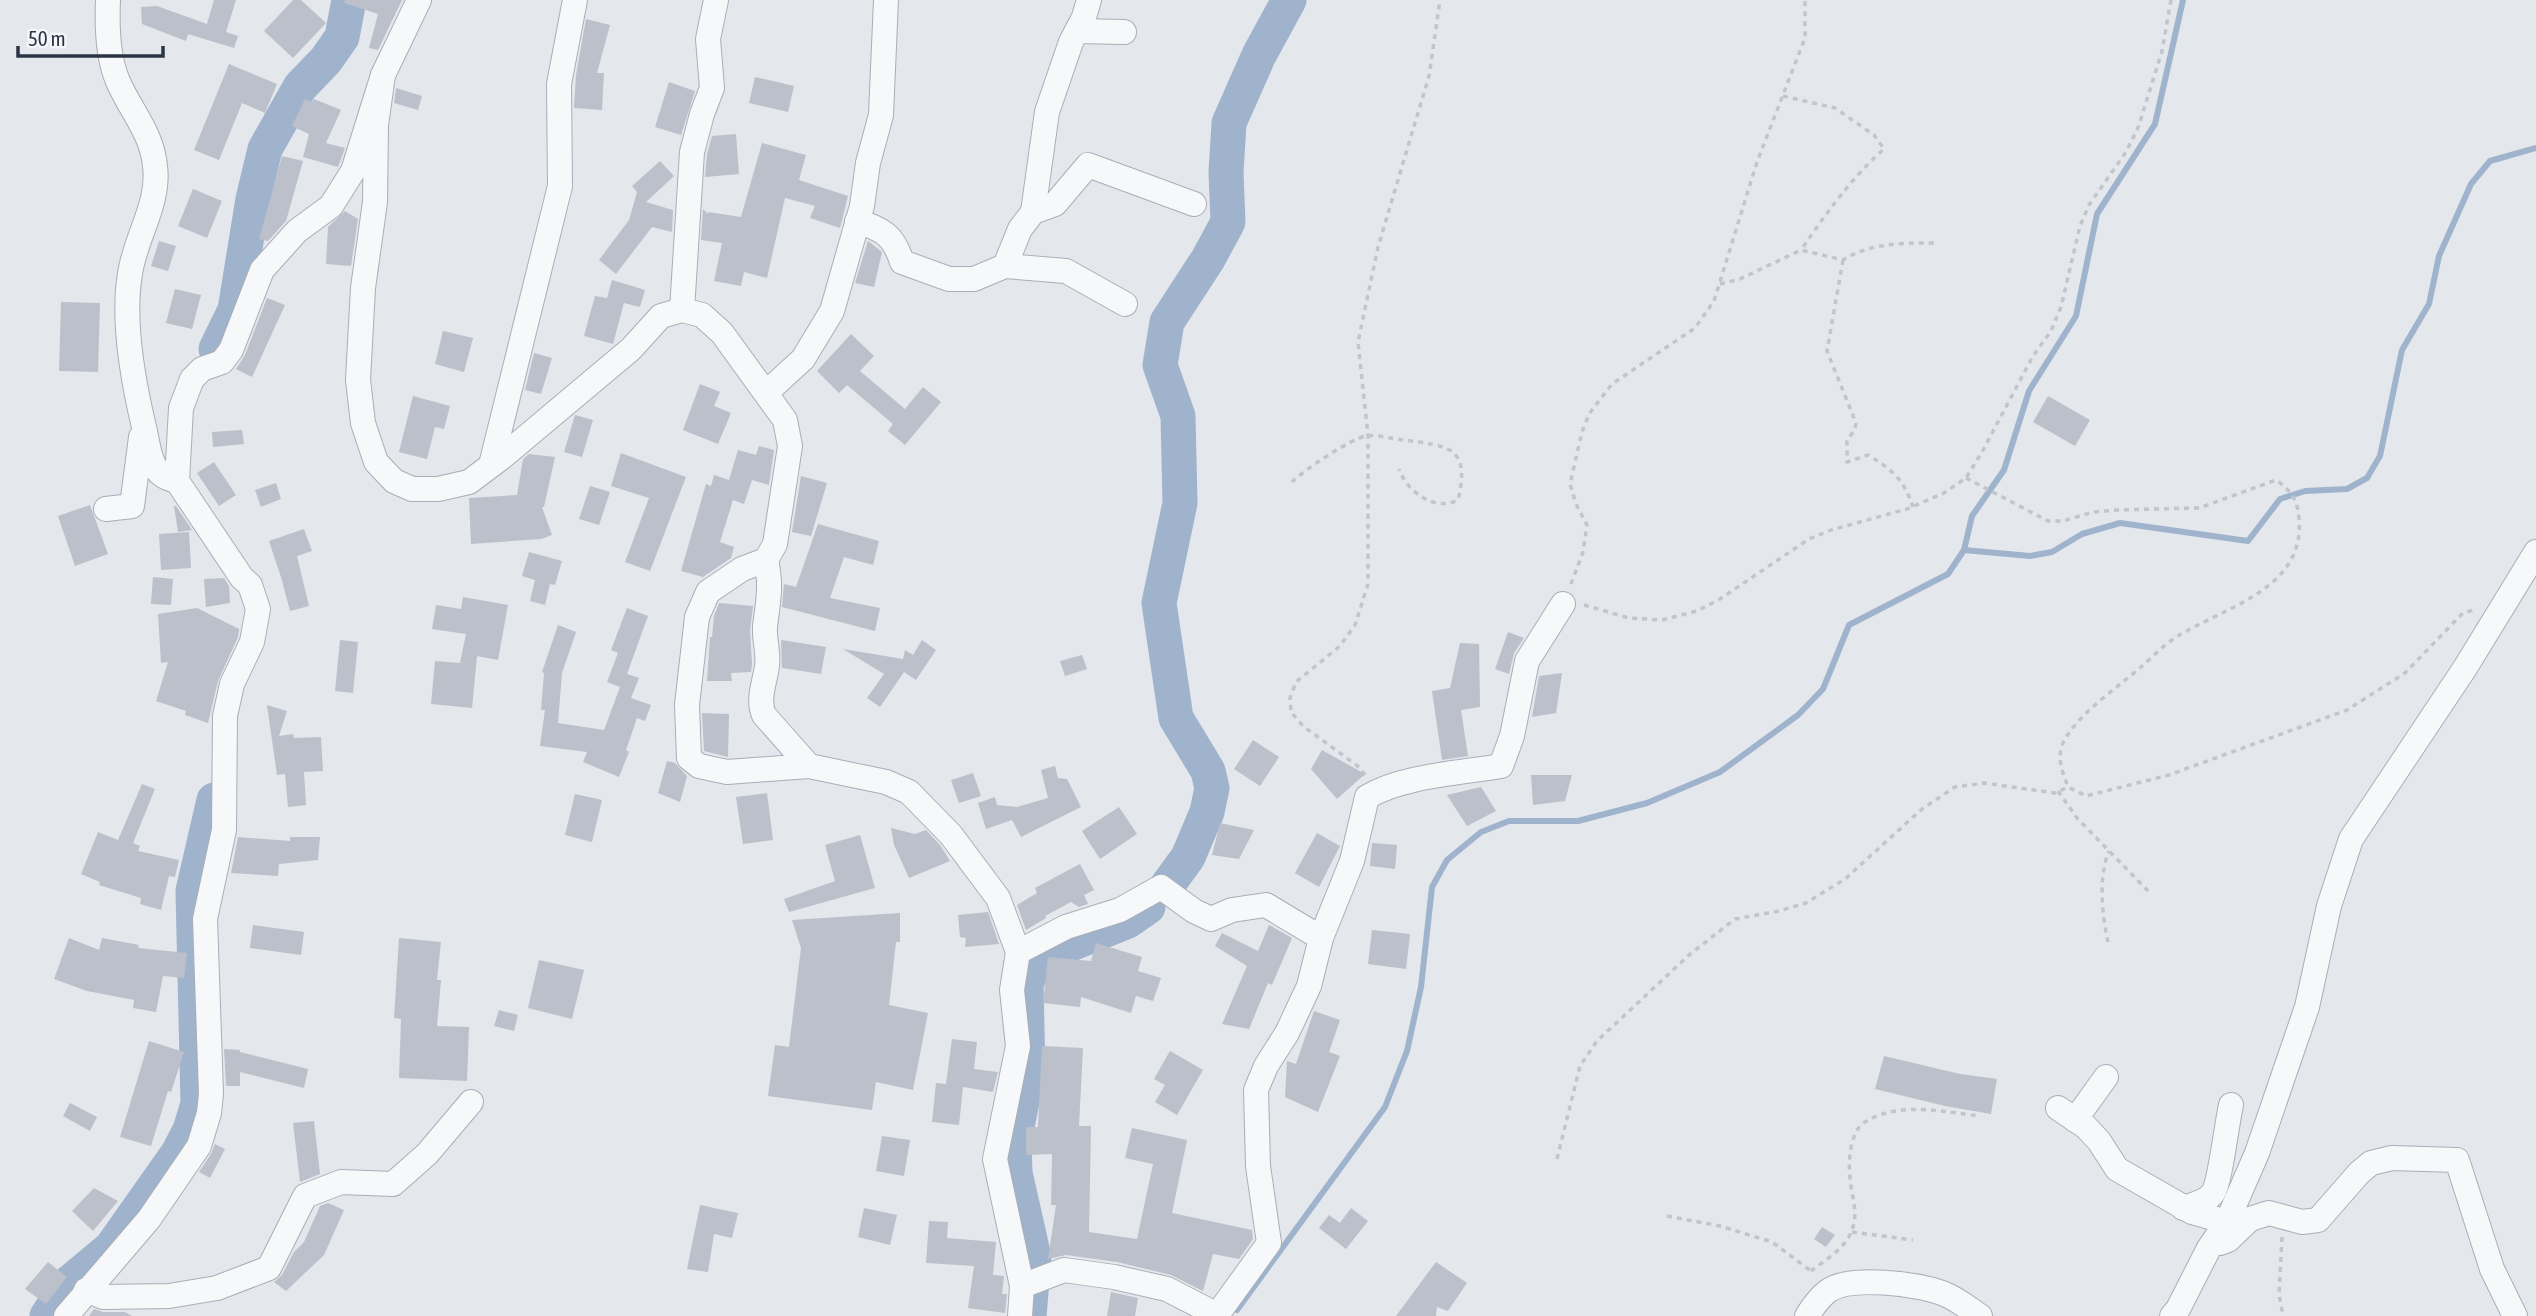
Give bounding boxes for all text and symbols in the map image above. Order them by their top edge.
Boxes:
scale bar [18,14,163,58]
text: 50 m [28,26,66,50]

